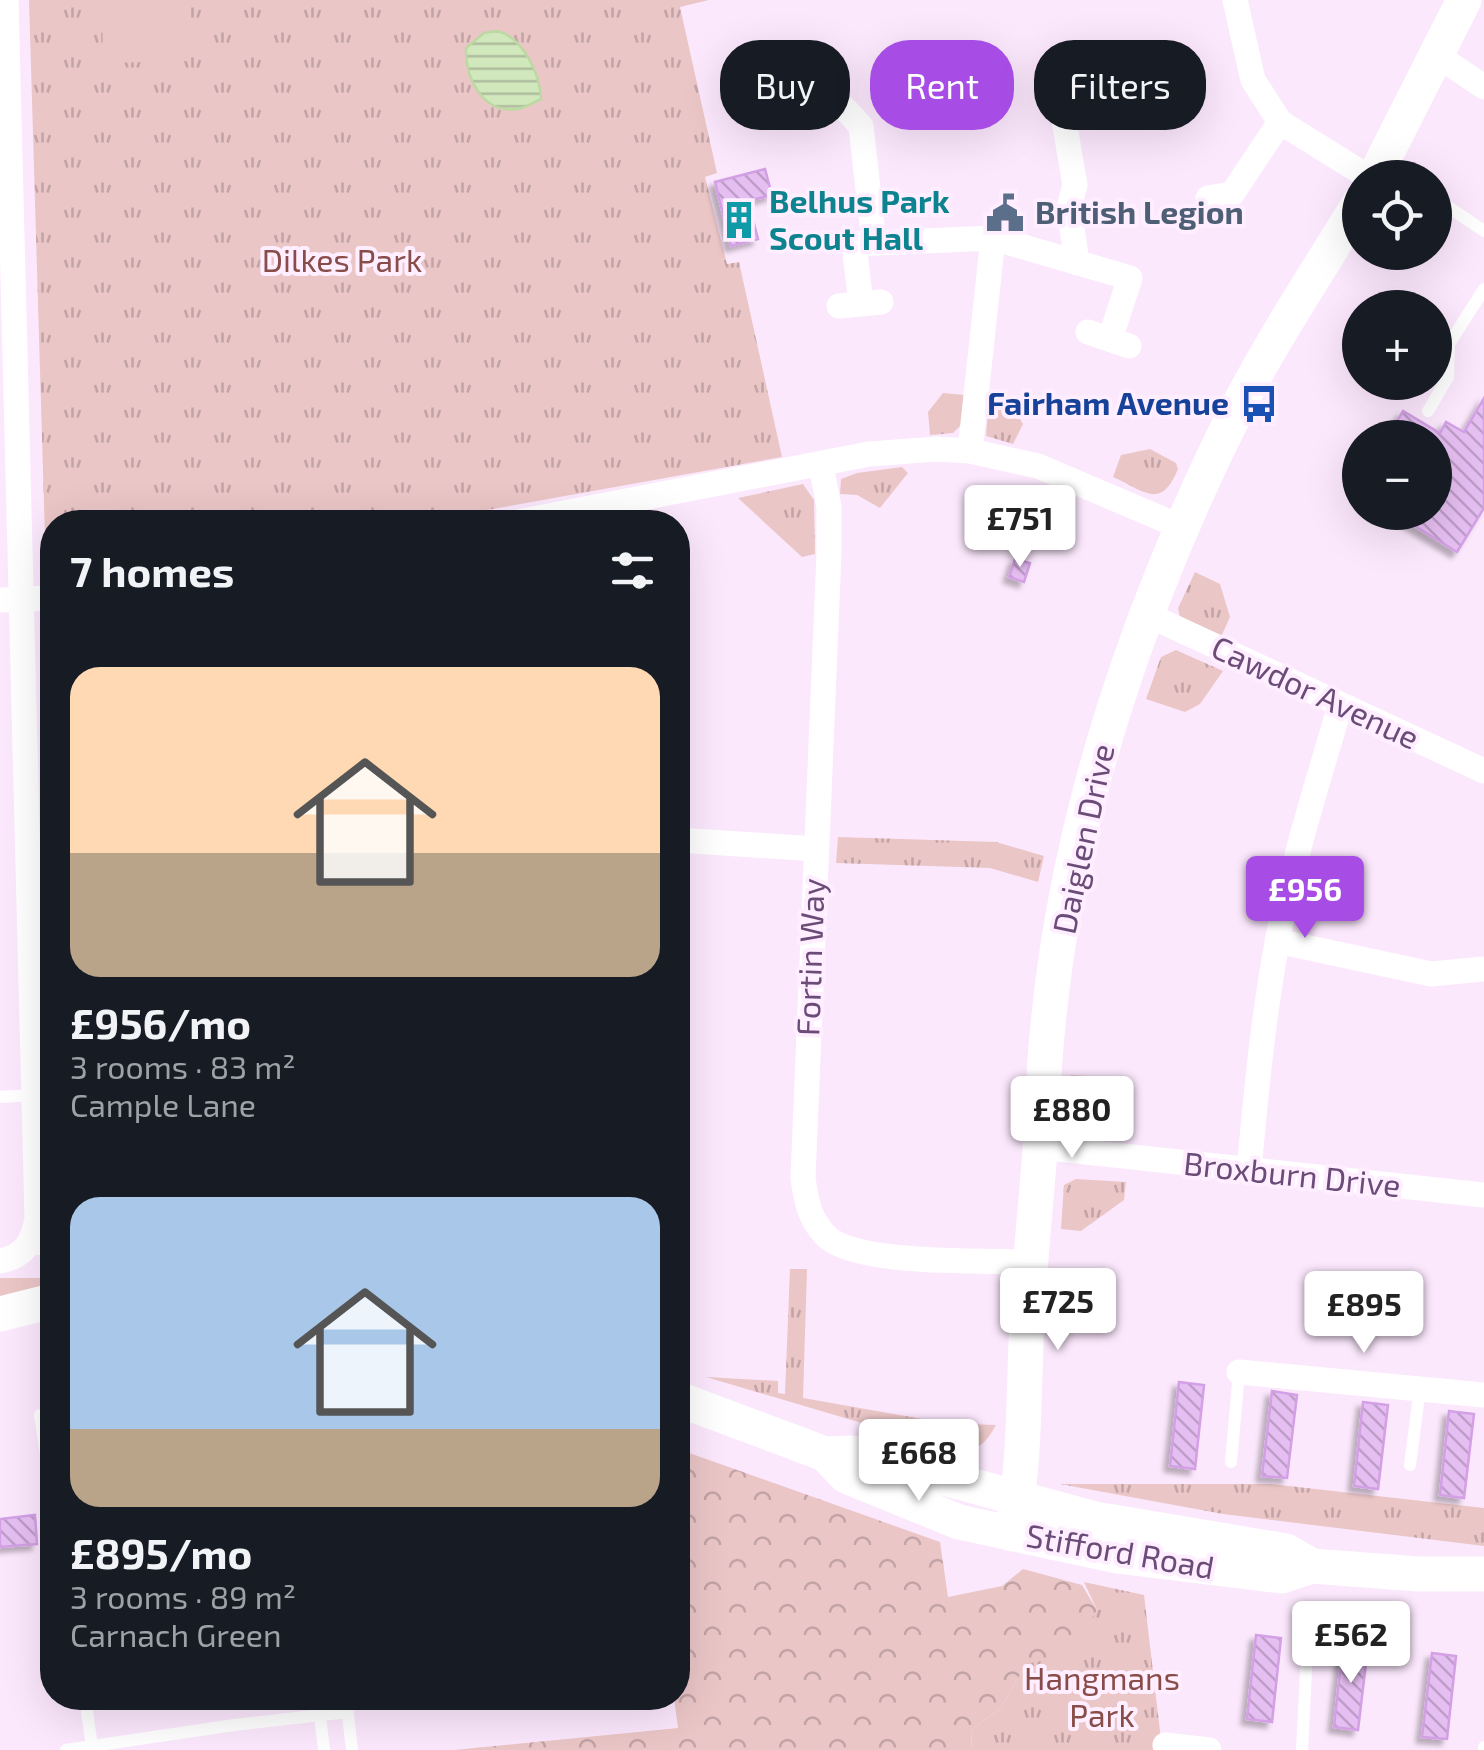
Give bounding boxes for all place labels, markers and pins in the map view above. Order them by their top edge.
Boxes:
place label: Belhus Park Scout Hall [769,181,950,256]
public building icon: British Legion [984,192,1026,234]
place label: British Legion [1035,192,1244,230]
building icon: Belhus Park Scout Hall [718,199,760,241]
place label: Fairham Avenue [987,383,1229,421]
bus stop icon: Fairham Avenue [1238,383,1280,425]
pin: £751 [961,485,1079,570]
pin: £956 [1246,856,1364,941]
pin: £880 [1013,1076,1131,1161]
pin: £725 [999,1268,1117,1353]
pin: £895 [1305,1271,1423,1356]
pin: £668 [860,1419,978,1504]
pin: £562 [1292,1601,1410,1686]

